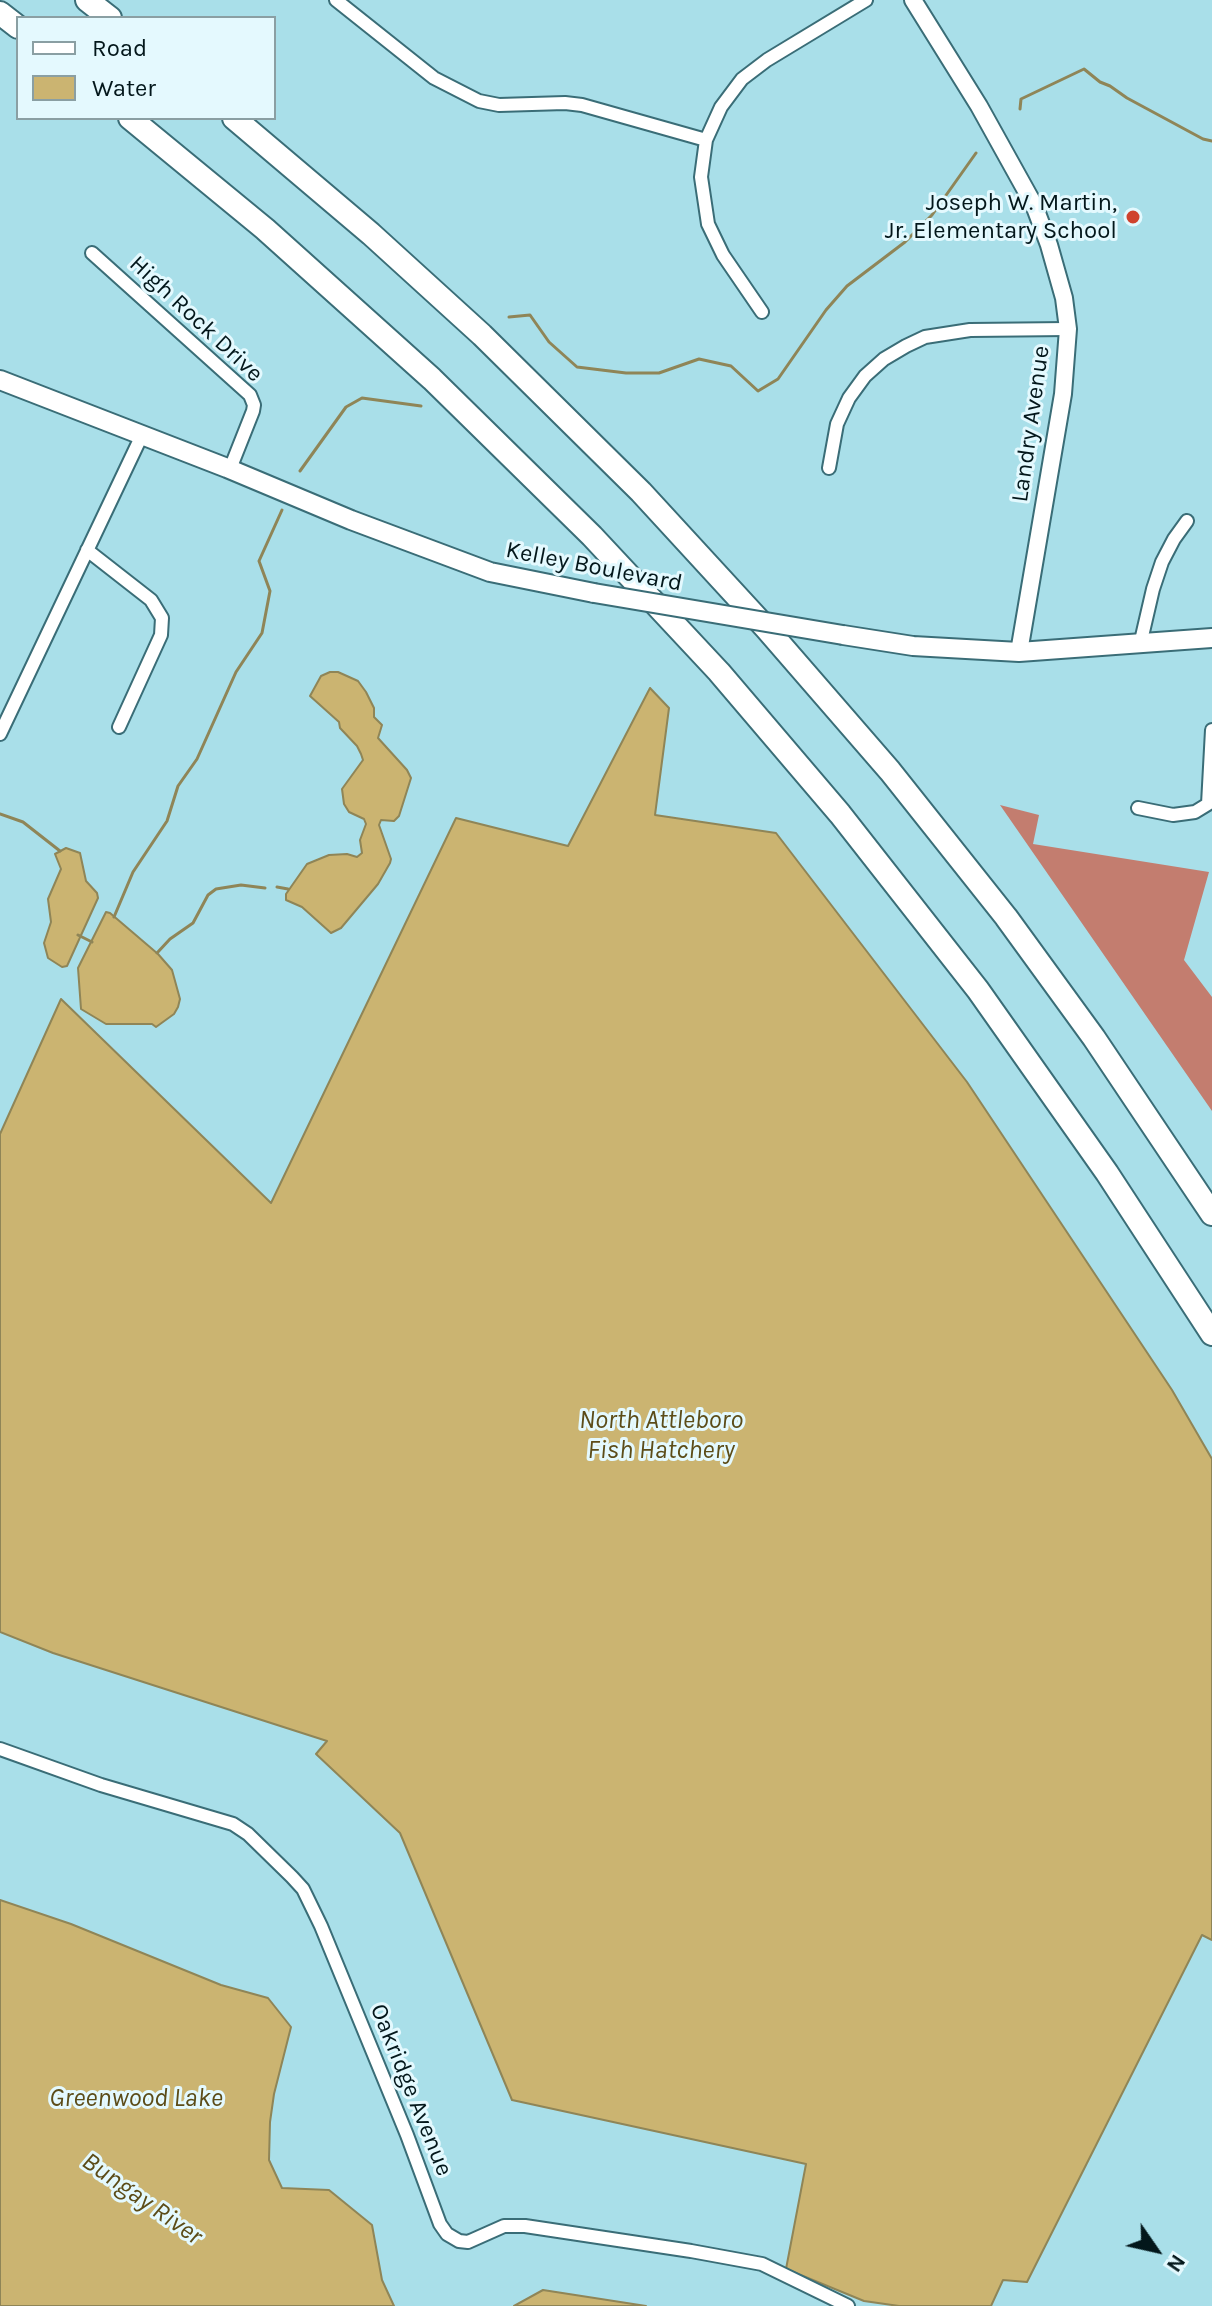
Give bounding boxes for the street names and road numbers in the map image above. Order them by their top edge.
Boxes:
street label: High Rock Drive [123,250,269,388]
street label: Landry Avenue [1006,344,1056,504]
street label: Kelley Boulevard [503,536,685,598]
street label: Oakridge Avenue [363,2000,459,2180]

